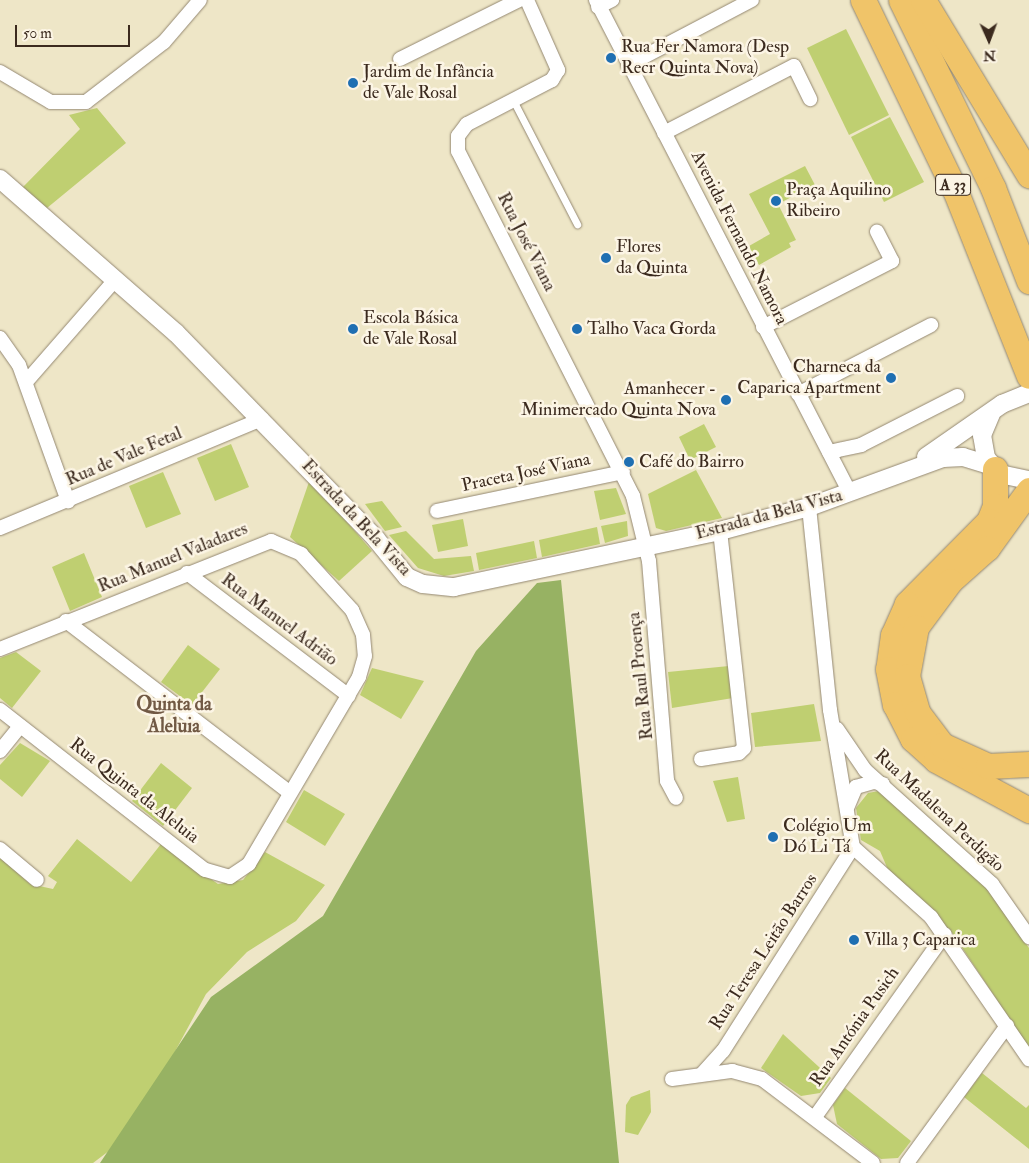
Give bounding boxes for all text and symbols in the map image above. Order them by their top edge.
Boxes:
scale bar [18,15,132,47]
north arrow [964,15,1014,65]
text: 50 m [23,24,52,43]
place label: Rua Fer Namora (Desp Recr Quinta Nova) [621,37,789,80]
text: N [983,47,996,64]
marker: Rua Fer Namora (Desp Recr Quinta Nova) [605,52,617,64]
place label: Jardim de Infância de Vale Rosal [363,62,494,104]
marker: Jardim de Infância de Vale Rosal [347,77,359,89]
street label: Avenida Fernando Namora [686,147,792,329]
road number: A 33 [934,172,972,198]
place label: Praça Aquilino Ribeiro [786,180,891,222]
street label: Rua José Viana [492,189,560,295]
marker: Praça Aquilino Ribeiro [770,195,782,207]
place label: Flores da Quinta [616,237,688,280]
marker: Flores da Quinta [600,252,612,264]
place label: Escola Básica de Vale Rosal [363,308,458,350]
place label: Talho Vaca Gorda [587,318,716,340]
marker: Escola Básica de Vale Rosal [347,323,359,335]
marker: Talho Vaca Gorda [571,323,583,335]
place label: Charneca da Caparica Apartment [737,357,881,399]
marker: Charneca da Caparica Apartment [885,372,897,384]
place label: Amanhecer - Minimercado Quinta Nova [521,379,716,422]
marker: Amanhecer - Minimercado Quinta Nova [720,394,732,406]
street label: Rua de Vale Fetal [63,423,185,491]
street label: Praceta José Viana [460,449,592,497]
place label: Café do Bairro [639,451,744,473]
street label: Estrada da Bela Vista [297,455,415,581]
marker: Café do Bairro [623,456,635,468]
street label: Estrada da Bela Vista [693,485,845,545]
street label: Rua Manuel Valadares [95,518,251,598]
street label: Rua Manuel Adrião [217,569,341,671]
street label: Rua Raul Proença [624,611,658,741]
district label: Quinta da Aleluia [136,694,212,738]
street label: Rua Quinta da Aleluia [65,734,203,848]
street label: Rua Madalena Perdigão [870,745,1008,877]
place label: Colégio Um Dó Li Tá [783,816,871,859]
marker: Colégio Um Dó Li Tá [767,831,779,843]
street label: Rua Teresa Leitão Barros [705,870,823,1034]
place label: Villa 3 Caparica [864,929,976,951]
marker: Villa 3 Caparica [848,934,860,946]
street label: Rua Antónia Pusich [806,963,904,1091]

